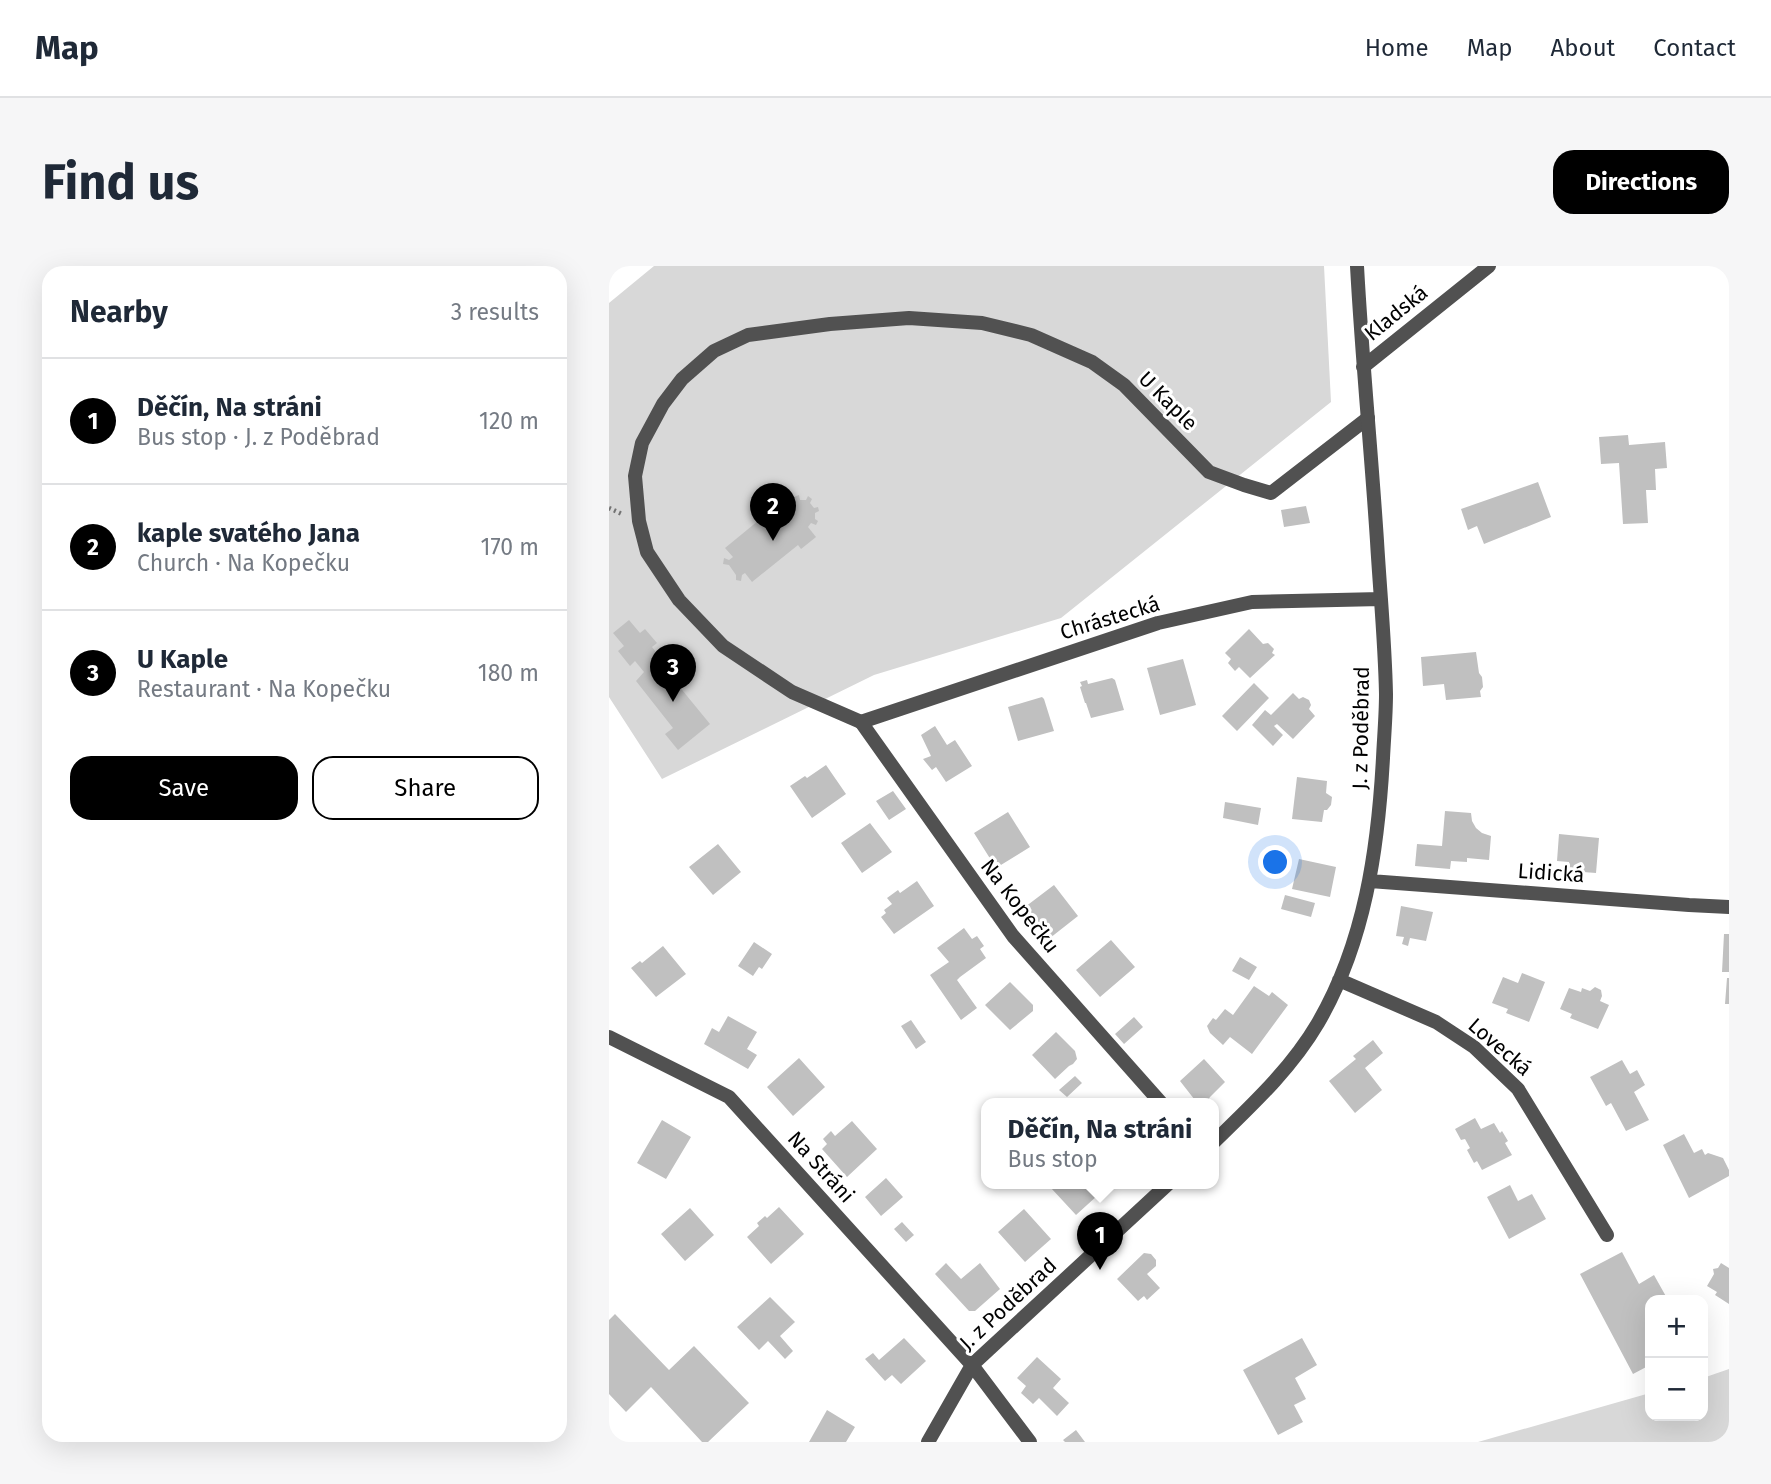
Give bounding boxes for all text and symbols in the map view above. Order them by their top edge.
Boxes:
text: Map [35,28,99,68]
text: Home [1365,34,1429,62]
text: Map [1467,34,1513,62]
text: About [1551,34,1615,62]
text: Contact [1653,34,1736,62]
button: Directions [1553,150,1729,214]
text: Find us [42,153,199,212]
street label: Kladská [1359,280,1433,346]
text: Nearby [70,294,168,330]
text: 3 results [451,298,539,326]
street label: U Kaple [1133,366,1203,436]
text: Děčín, Na stráni [137,392,322,423]
text: 1 [88,407,98,435]
text: 120 m [479,407,539,435]
text: Bus stop · J. z Poděbrad [137,423,380,451]
pin: 2 [750,483,796,541]
text: kaple svatého Jana [137,518,360,549]
text: 2 [87,533,99,561]
text: 170 m [480,533,539,561]
text: Church · Na Kopečku [137,549,350,577]
street label: Chrástecká [1057,591,1163,645]
text: U Kaple [137,644,228,675]
pin: 3 [650,644,696,702]
text: 3 [87,659,99,687]
text: 180 m [478,659,539,687]
street label: J. z Poděbrad [1347,666,1375,790]
text: Restaurant · Na Kopečku [137,675,391,703]
button: Save [70,756,298,820]
button: Share [312,756,539,820]
your location [1258,845,1292,879]
street label: Na Kopečku [975,854,1065,958]
street label: Lidická [1517,858,1585,888]
street label: Lovecká [1463,1012,1537,1082]
popup [981,1098,1219,1189]
text: Děčín, Na stráni [1008,1114,1192,1145]
street label: Na Stráni [782,1126,860,1208]
text: Bus stop [1008,1145,1098,1173]
pin: 1 [1077,1212,1123,1270]
street label: J. z Poděbrad [954,1252,1062,1356]
map controls [1645,1295,1708,1421]
button: + [1645,1295,1708,1358]
button: − [1645,1358,1708,1421]

